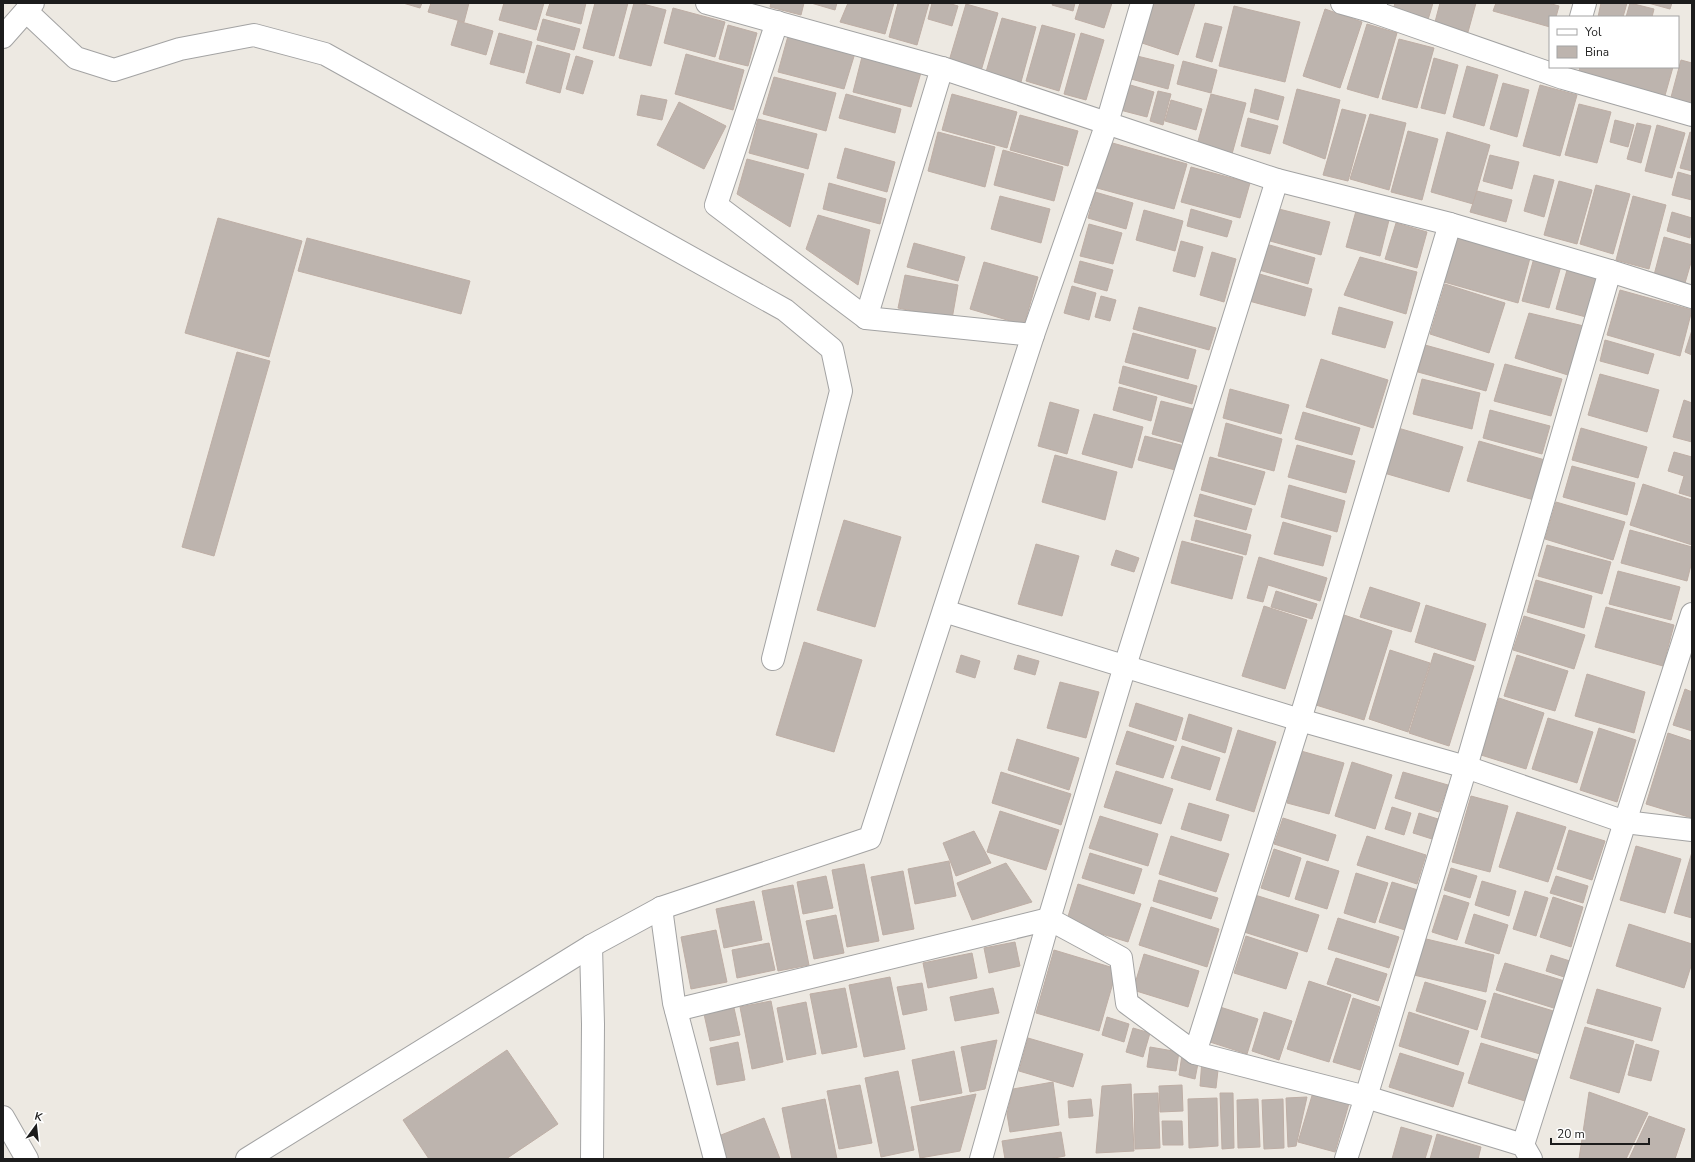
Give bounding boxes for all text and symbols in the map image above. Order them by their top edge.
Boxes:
legend [1549,16,1679,68]
text: Yol [1584,24,1602,40]
text: Bina [1585,44,1609,60]
north arrow [16,1106,56,1146]
text: K [33,1109,45,1125]
scale bar [1551,1120,1649,1146]
text: 20 m [1557,1126,1585,1142]

